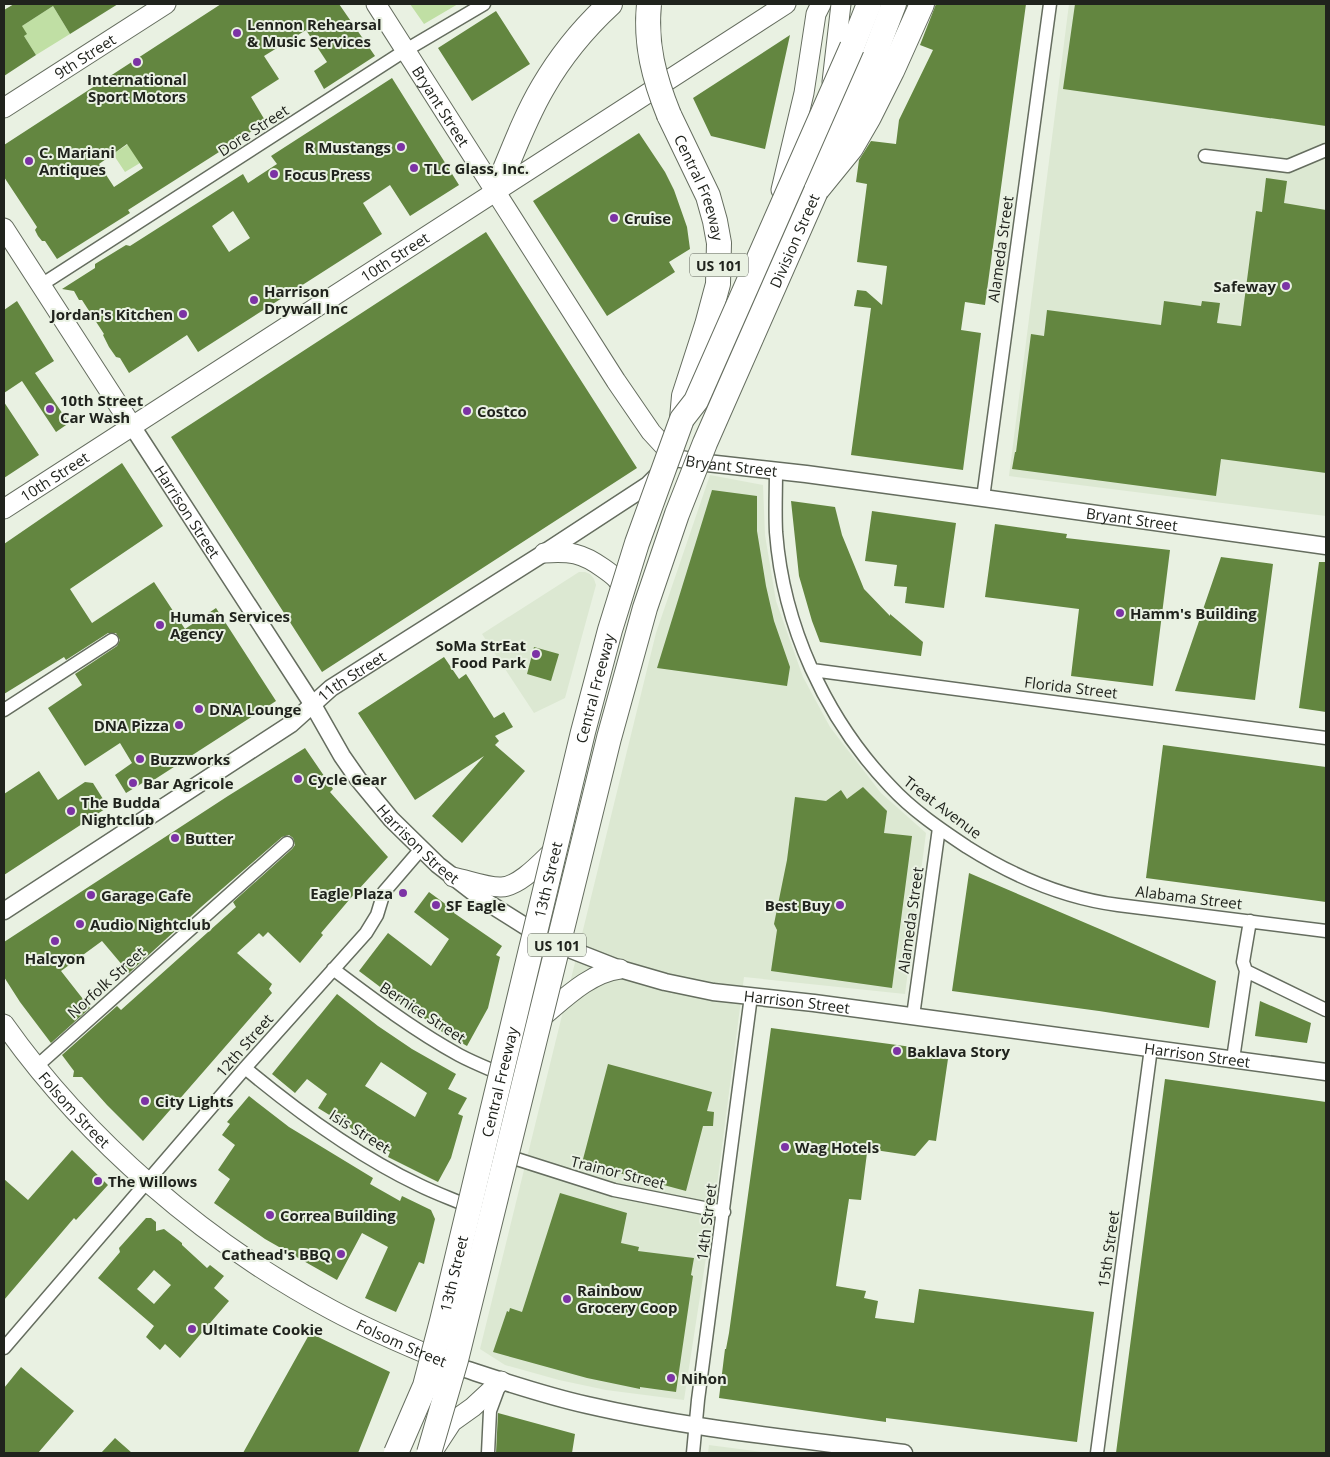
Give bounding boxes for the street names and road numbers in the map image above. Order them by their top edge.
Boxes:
street label: 9th Street [50,29,119,83]
street label: Bryant Street [408,62,474,150]
street label: Dore Street [214,100,292,160]
street label: Central Freeway [670,131,728,243]
street label: Division Street [765,190,824,291]
street label: Alameda Street [983,195,1017,303]
street label: 10th Street [357,227,433,286]
road number: US 101 [690,254,748,276]
street label: 10th Street [16,447,92,506]
street label: Bryant Street [684,450,778,481]
street label: Harrison Street [150,461,225,562]
street label: Bryant Street [1085,503,1179,535]
street label: Central Freeway [571,631,619,745]
street label: 11th Street [313,646,389,706]
street label: Florida Street [1023,671,1119,703]
street label: Treat Avenue [900,771,986,843]
street label: Harrison Street [373,800,464,888]
street label: 13th Street [529,840,566,920]
street label: Alameda Street [893,866,927,974]
street label: Alabama Street [1135,881,1243,913]
road number: US 101 [528,934,586,956]
street label: Norfolk Street [63,942,149,1022]
street label: Bernice Street [376,977,470,1047]
street label: Harrison Street [743,985,851,1018]
street label: 12th Street [211,1009,277,1081]
street label: Central Freeway [476,1024,522,1139]
street label: Harrison Street [1143,1038,1252,1072]
street label: Folsom Street [34,1067,115,1152]
street label: Isis Street [326,1104,394,1158]
street label: Trainor Street [569,1151,667,1193]
street label: 14th Street [691,1182,721,1262]
street label: 15th Street [1093,1209,1123,1289]
street label: 13th Street [435,1233,472,1314]
street label: Folsom Street [353,1314,450,1371]

